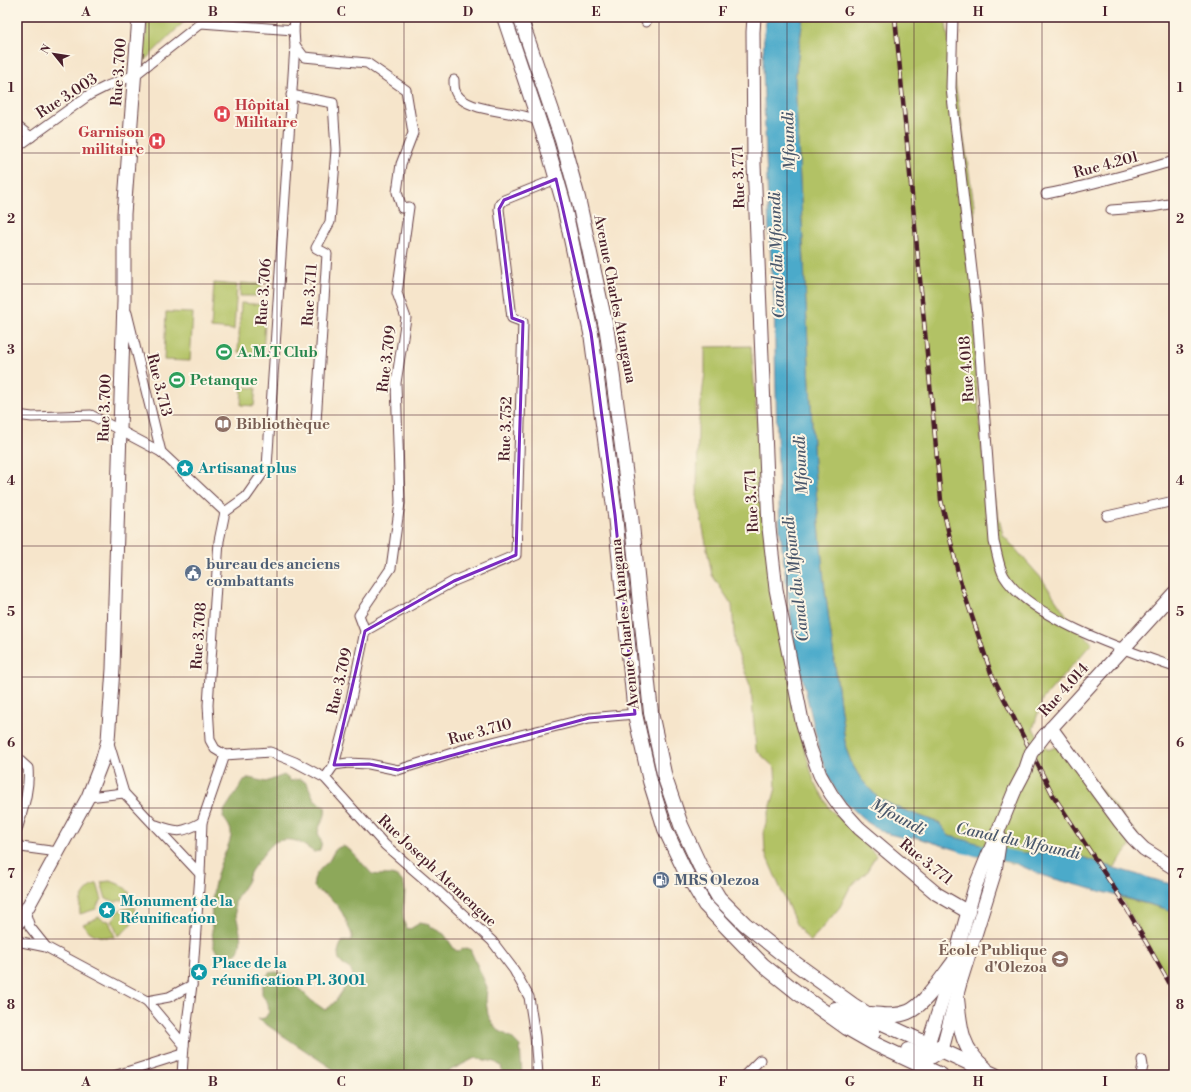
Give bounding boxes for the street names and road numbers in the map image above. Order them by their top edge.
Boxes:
street label: Rue 3.700 [107,37,131,107]
street label: Rue 3.003 [33,69,101,123]
street label: Rue 3.771 [728,144,750,209]
street label: Rue 4.201 [1071,147,1141,183]
street label: Avenue Charles Atangana [589,212,641,385]
street label: Rue 3.706 [252,258,276,326]
street label: Rue 3.711 [298,263,322,327]
street label: Rue 3.709 [373,324,401,394]
street label: Rue 4.018 [955,335,979,403]
street label: Rue 3.713 [142,352,176,418]
street label: Rue 3.700 [94,373,116,442]
street label: Rue 3.752 [495,396,517,462]
street label: Rue 3.771 [741,468,763,533]
street label: Avenue Charles Atangana [607,537,644,711]
street label: Rue 3.708 [187,602,211,670]
street label: Rue 3.709 [323,646,357,716]
street label: Rue 4.014 [1035,659,1093,721]
street label: Rue 3.710 [446,714,514,750]
street label: Rue Joseph Atemengue [374,811,500,931]
street label: Rue 3.771 [895,835,957,890]

